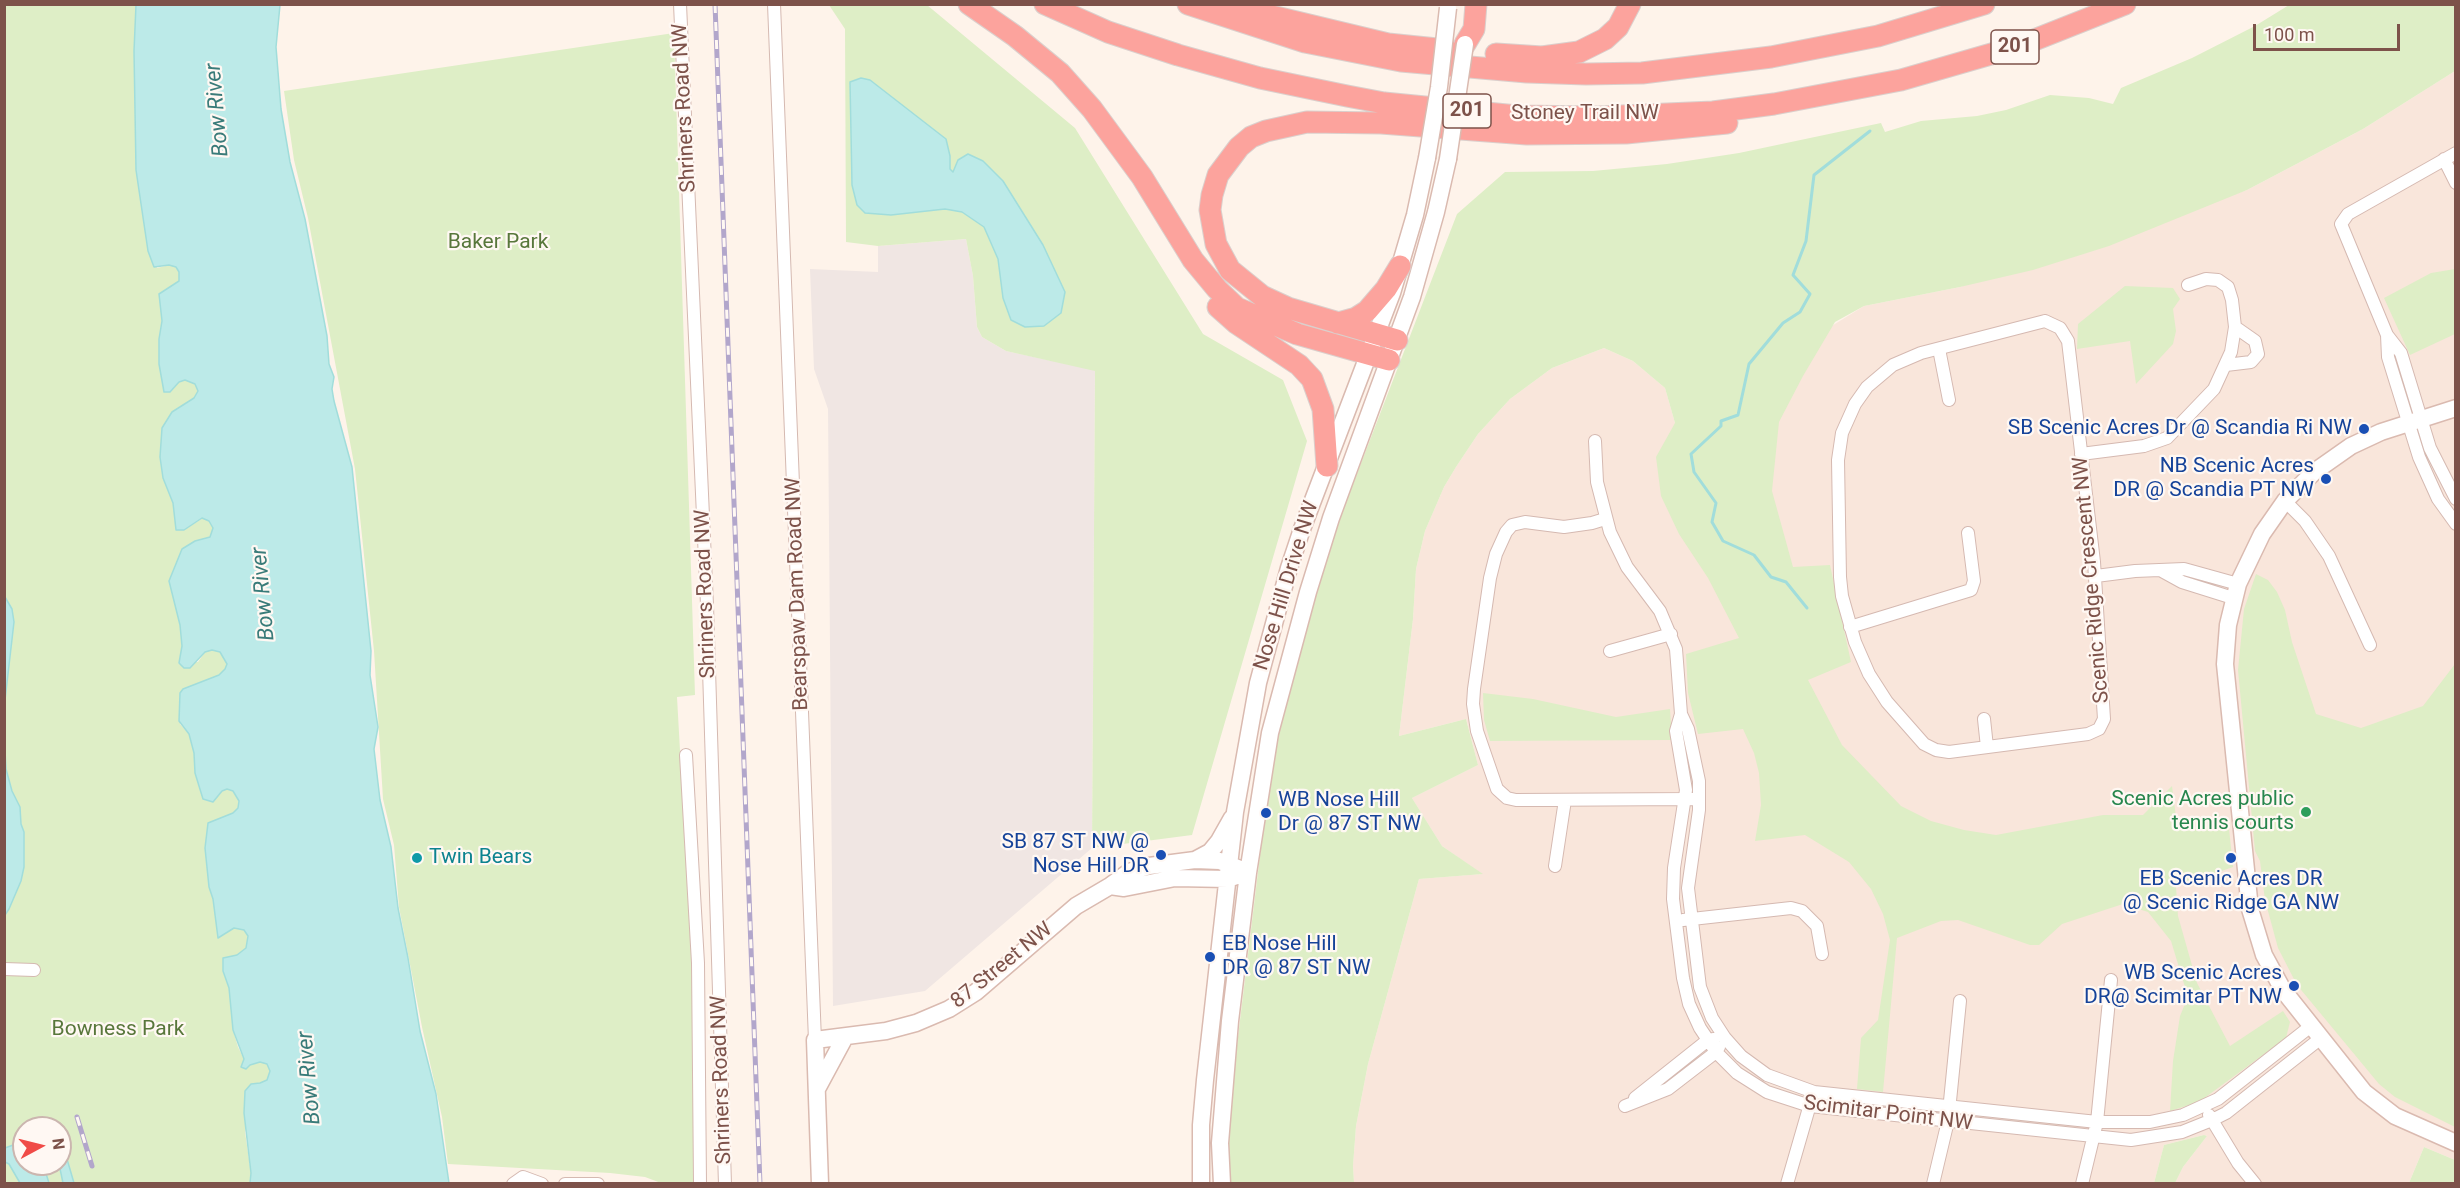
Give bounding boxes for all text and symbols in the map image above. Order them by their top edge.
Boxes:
scale bar [2256,12,2403,50]
street label: Shriners Road NW [668,23,702,193]
text: 100 m [2264,24,2315,45]
road number: 201 [1991,30,2039,64]
water label: Bow River [201,62,235,158]
road number: 201 [1443,94,1491,128]
street label: Stoney Trail NW [1511,101,1659,127]
park label: Baker Park [448,230,548,256]
place label: SB Scenic Acres Dr @ Scandia Ri NW [2008,416,2352,442]
marker: SB Scenic Acres Dr @ Scandia Ri NW [2357,422,2371,436]
place label: NB Scenic Acres DR @ Scandia PT NW [2113,454,2314,504]
street label: Scenic Ridge Crescent NW [2069,456,2115,704]
marker: NB Scenic Acres DR @ Scandia PT NW [2319,472,2333,486]
street label: Bearspaw Dam Road NW [781,477,815,711]
street label: Nose Hill Drive NW [1249,498,1325,674]
street label: Shriners Road NW [690,509,722,679]
water label: Bow River [247,546,281,642]
place label: Scenic Acres public tennis courts [2111,787,2294,837]
place label: WB Nose Hill Dr @ 87 ST NW [1278,788,1421,838]
marker: Scenic Acres public tennis courts [2299,805,2313,819]
marker: WB Nose Hill Dr @ 87 ST NW [1259,806,1273,820]
place label: SB 87 ST NW @ Nose Hill DR [1002,830,1149,880]
place label: Twin Bears [429,845,532,871]
marker: SB 87 ST NW @ Nose Hill DR [1154,848,1168,862]
marker: Twin Bears [410,851,424,865]
marker: EB Scenic Acres DR @ Scenic Ridge GA NW [2224,851,2238,865]
place label: EB Scenic Acres DR @ Scenic Ridge GA NW [2123,867,2339,917]
street label: 87 Street NW [946,917,1058,1015]
place label: EB Nose Hill DR @ 87 ST NW [1222,932,1371,982]
marker: EB Nose Hill DR @ 87 ST NW [1203,950,1217,964]
place label: WB Scenic Acres DR@ Scimitar PT NW [2084,961,2282,1011]
marker: WB Scenic Acres DR@ Scimitar PT NW [2287,979,2301,993]
street label: Shriners Road NW [706,995,738,1165]
park label: Bowness Park [52,1017,184,1043]
water label: Bow River [293,1030,327,1126]
street label: Scimitar Point NW [1802,1091,1974,1137]
north arrow [12,1116,72,1176]
text: N [48,1137,68,1151]

